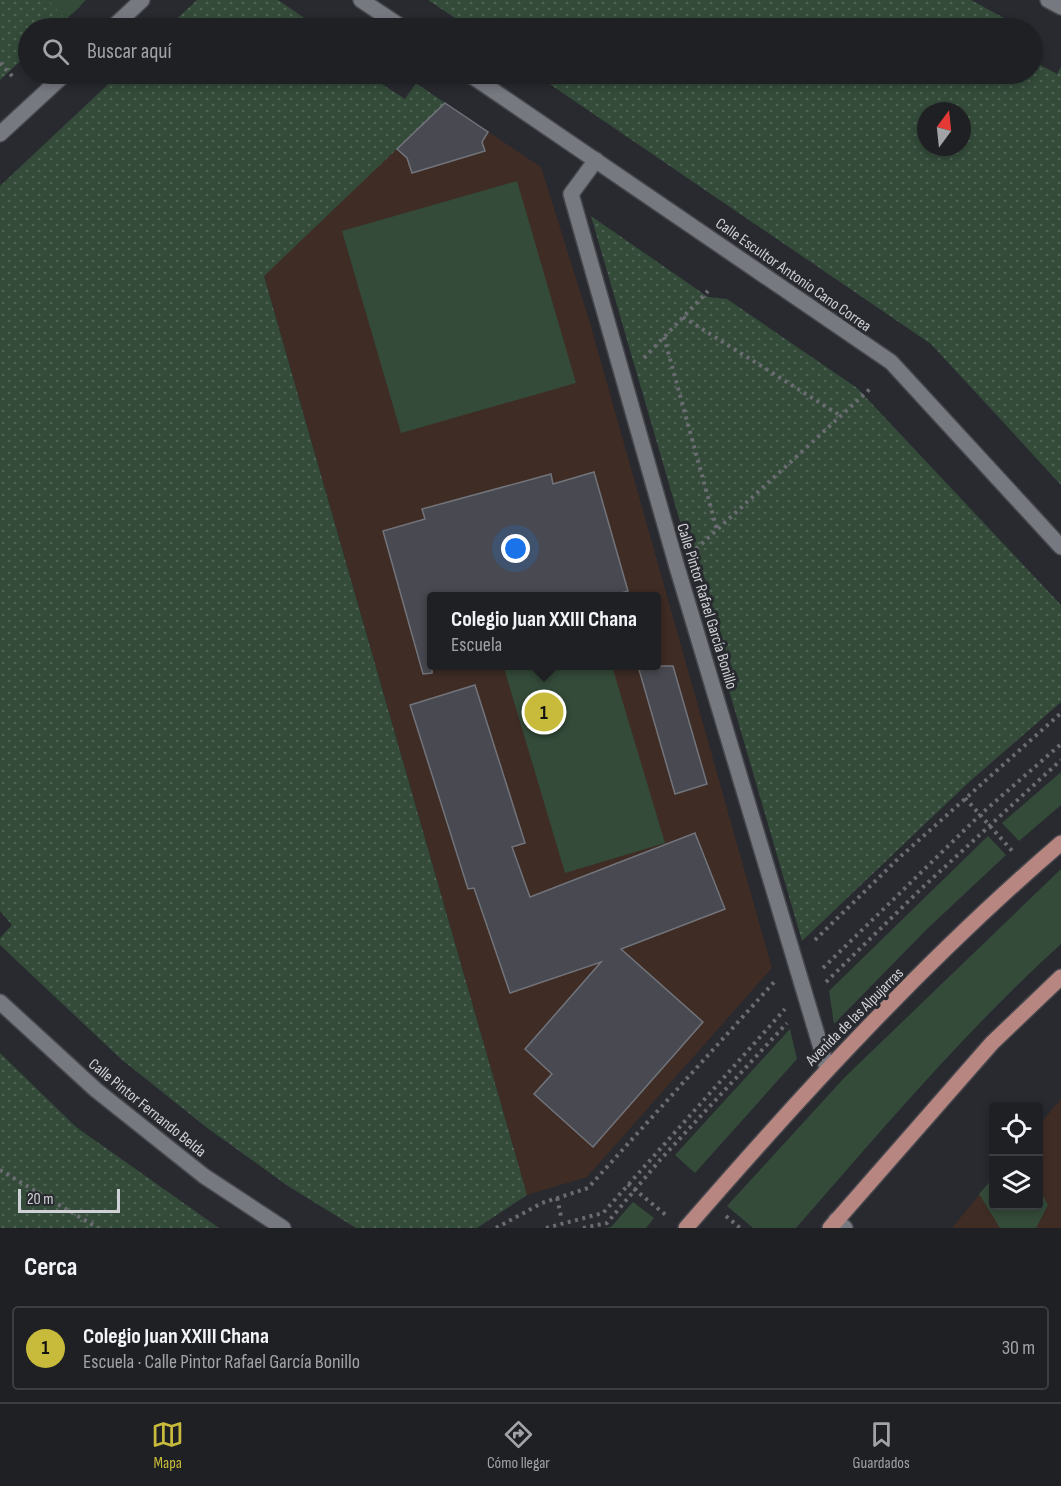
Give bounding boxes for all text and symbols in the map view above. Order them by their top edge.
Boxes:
search box [18,18,1043,84]
icon: search [39,35,72,68]
text: Buscar aquí [87,38,172,65]
north arrow [917,102,971,156]
street label: Calle Escultor Antonio Cano Correa [712,214,875,336]
street label: Calle Pintor Rafael García Bonillo [672,521,741,692]
your location [501,534,530,563]
popup [427,592,661,670]
text: Colegio Juan XXIII Chana [451,606,637,633]
text: Escuela [451,633,502,657]
pin: 1 [524,690,564,734]
street label: Avenida de las Alpujarras [801,964,908,1071]
street label: Calle Pintor Fernando Belda [84,1055,210,1161]
map controls [989,1102,1043,1210]
button: locate [989,1102,1043,1156]
button: layers [989,1156,1043,1210]
scale bar [18,1186,120,1214]
text: 20 m [27,1190,54,1209]
text: Cerca [24,1252,77,1283]
text: Colegio Juan XXIII Chana [83,1323,269,1350]
text: 1 [42,1336,49,1360]
text: 30 m [1002,1336,1035,1360]
text: Escuela · Calle Pintor Rafael García Bonillo [83,1350,360,1374]
tab: Mapa [151,1418,184,1473]
tab: Cómo llegar [487,1418,550,1473]
tab: Guardados [853,1418,910,1473]

